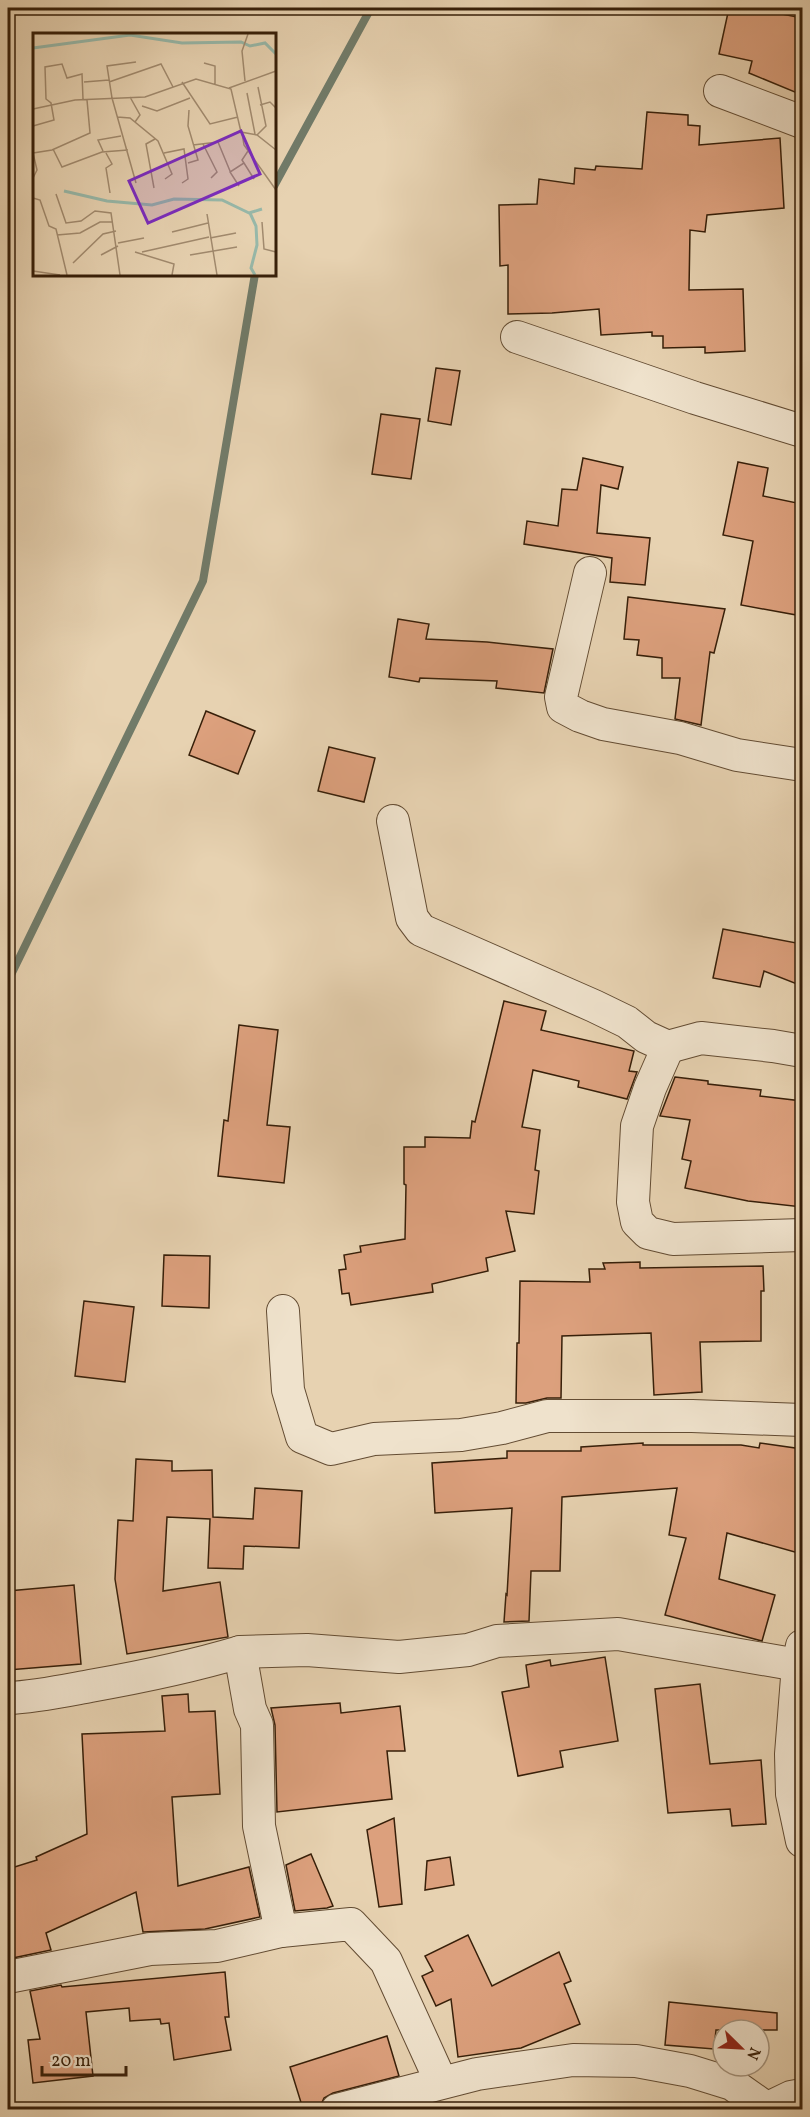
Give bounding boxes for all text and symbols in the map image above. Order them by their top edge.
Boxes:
inset map [33,33,276,276]
north arrow [711,2018,771,2078]
scale bar [42,2039,126,2077]
text: N [740,2044,765,2063]
text: 20 m [51,2049,91,2074]

